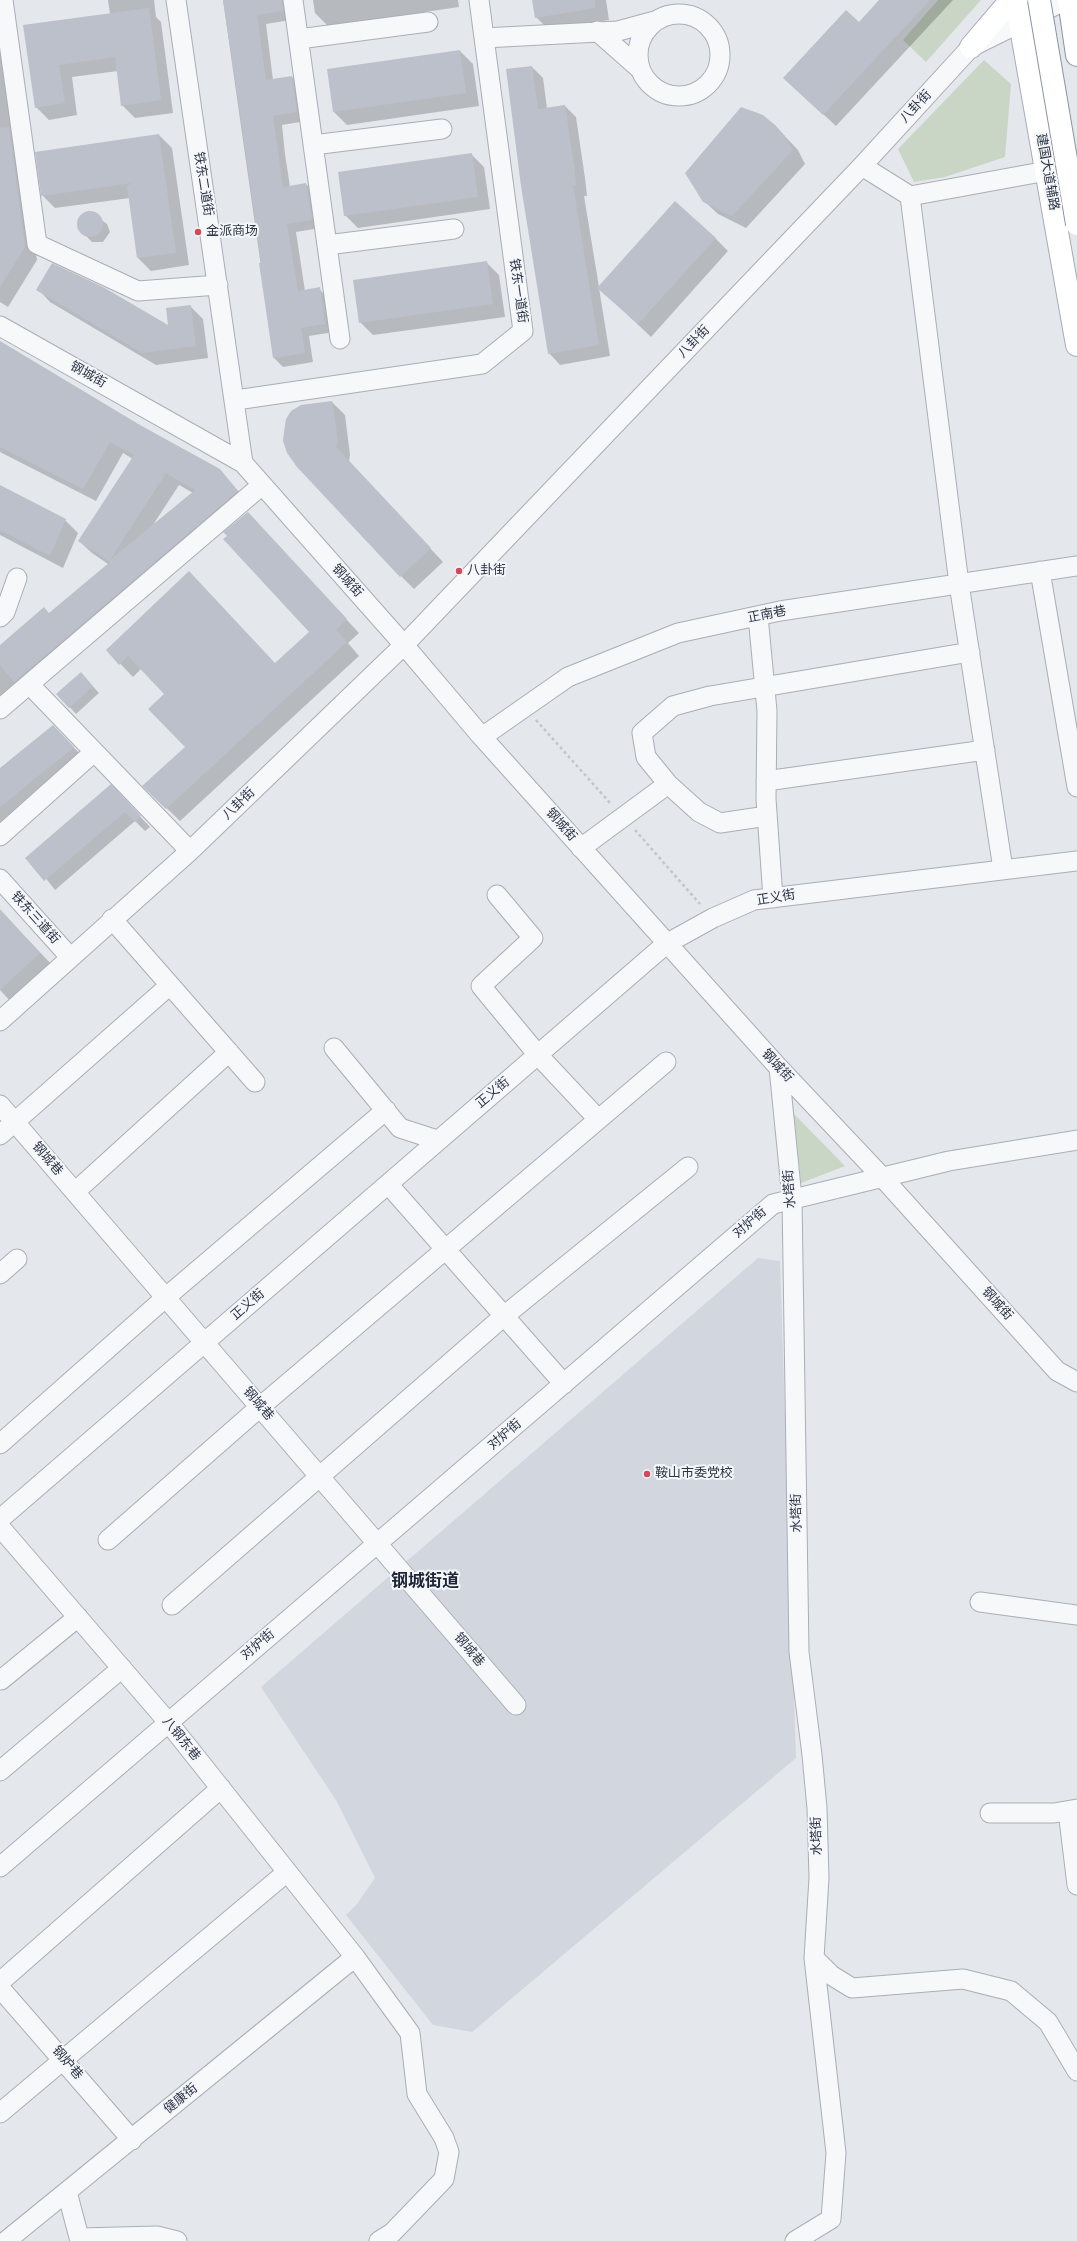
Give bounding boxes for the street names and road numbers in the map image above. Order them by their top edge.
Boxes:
street label: 八卦街 [897,87,935,127]
street label: 建国大道辅路 [1033,132,1061,212]
street label: 铁东二道街 [190,151,216,217]
street label: 铁东一道街 [506,258,530,324]
street label: 八卦街 [675,323,713,361]
street label: 钢城街 [67,359,109,391]
street label: 钢城街 [328,561,366,601]
street label: 正南巷 [746,604,788,626]
street label: 八卦街 [220,785,258,823]
street label: 钢城街 [542,805,580,845]
street label: 正义街 [756,887,796,909]
street label: 铁东三道街 [7,889,63,947]
street label: 钢城街 [758,1046,796,1086]
street label: 正义街 [473,1074,513,1112]
street label: 钢城巷 [28,1139,66,1179]
street label: 水塔街 [781,1169,799,1209]
street label: 对炉街 [730,1204,770,1242]
street label: 钢城街 [978,1284,1016,1324]
street label: 正义街 [228,1286,268,1324]
street label: 钢城巷 [239,1384,277,1424]
street label: 对炉街 [485,1416,525,1454]
street label: 水塔街 [789,1493,805,1533]
street label: 对炉街 [238,1626,278,1664]
street label: 钢城巷 [450,1630,488,1670]
street label: 八钢东巷 [159,1714,203,1764]
street label: 水塔街 [809,1816,825,1856]
street label: 钢炉巷 [48,2043,86,2083]
street label: 健康街 [161,2081,201,2117]

